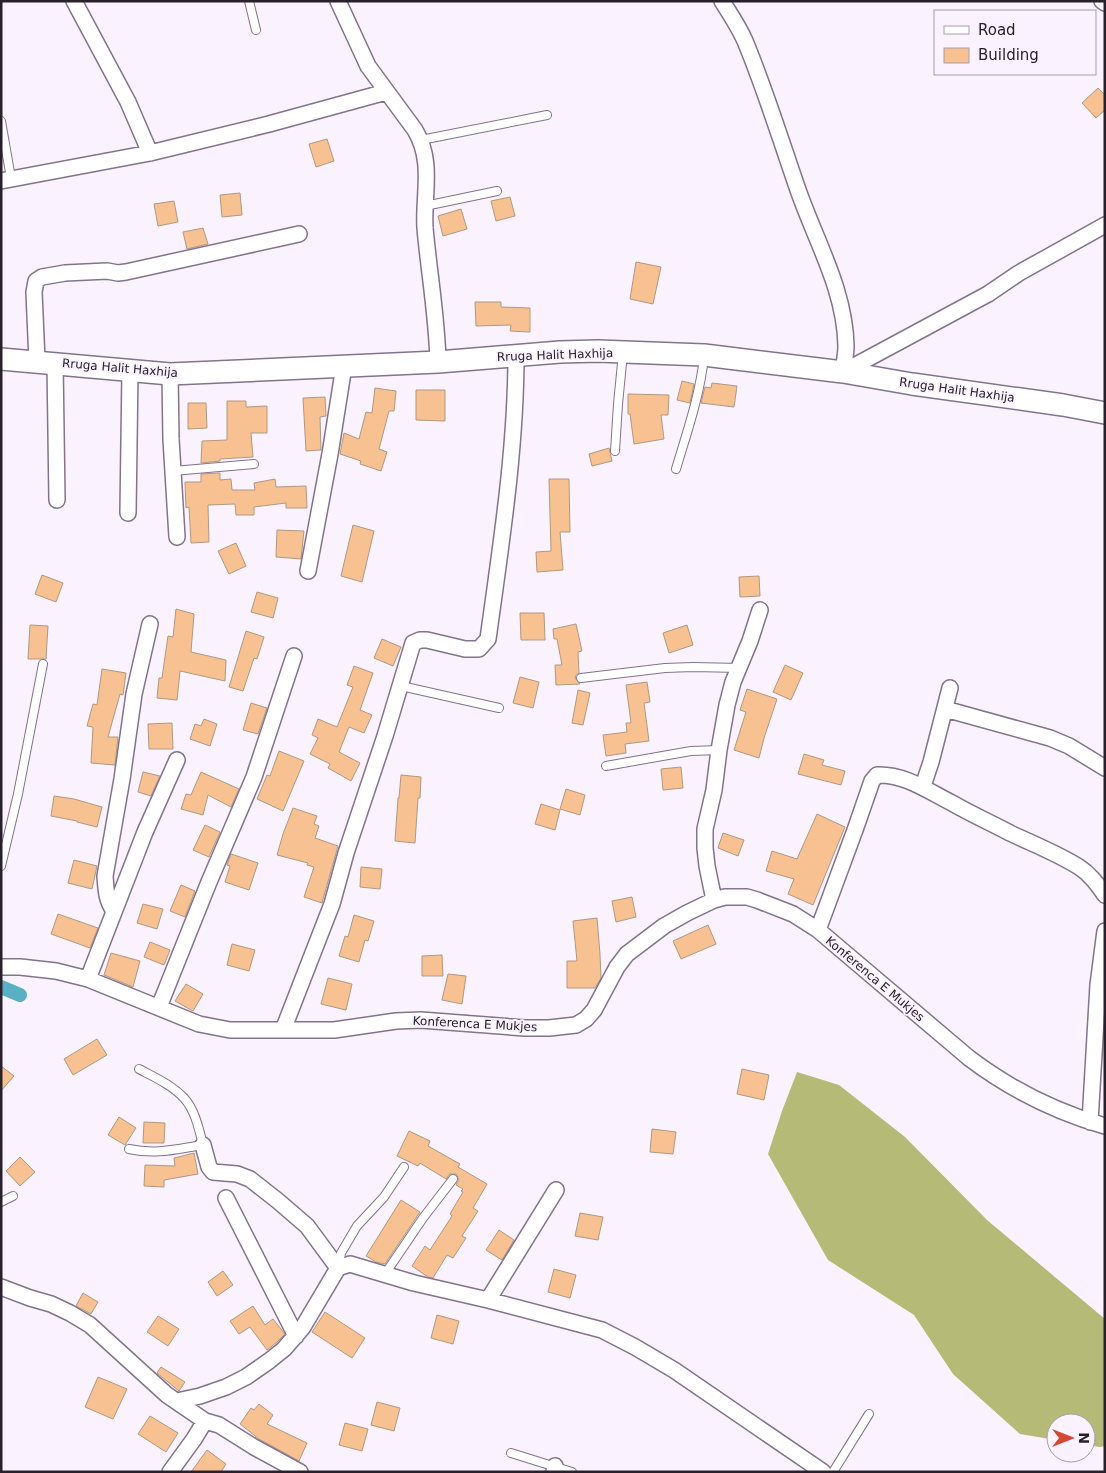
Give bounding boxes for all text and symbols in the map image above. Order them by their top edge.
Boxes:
legend [934,10,1096,75]
text: Road [978,21,1016,39]
text: Building [978,46,1039,64]
street label: Rruga Halit Haxhija [497,346,613,364]
street label: Rruga Halit Haxhija [61,356,179,380]
street label: Rruga Halit Haxhija [898,375,1016,405]
street label: Konferenca E Mukjes [823,934,927,1024]
street label: Konferenca E Mukjes [412,1014,538,1034]
north arrow [1046,1413,1096,1463]
text: N [1076,1432,1092,1444]

